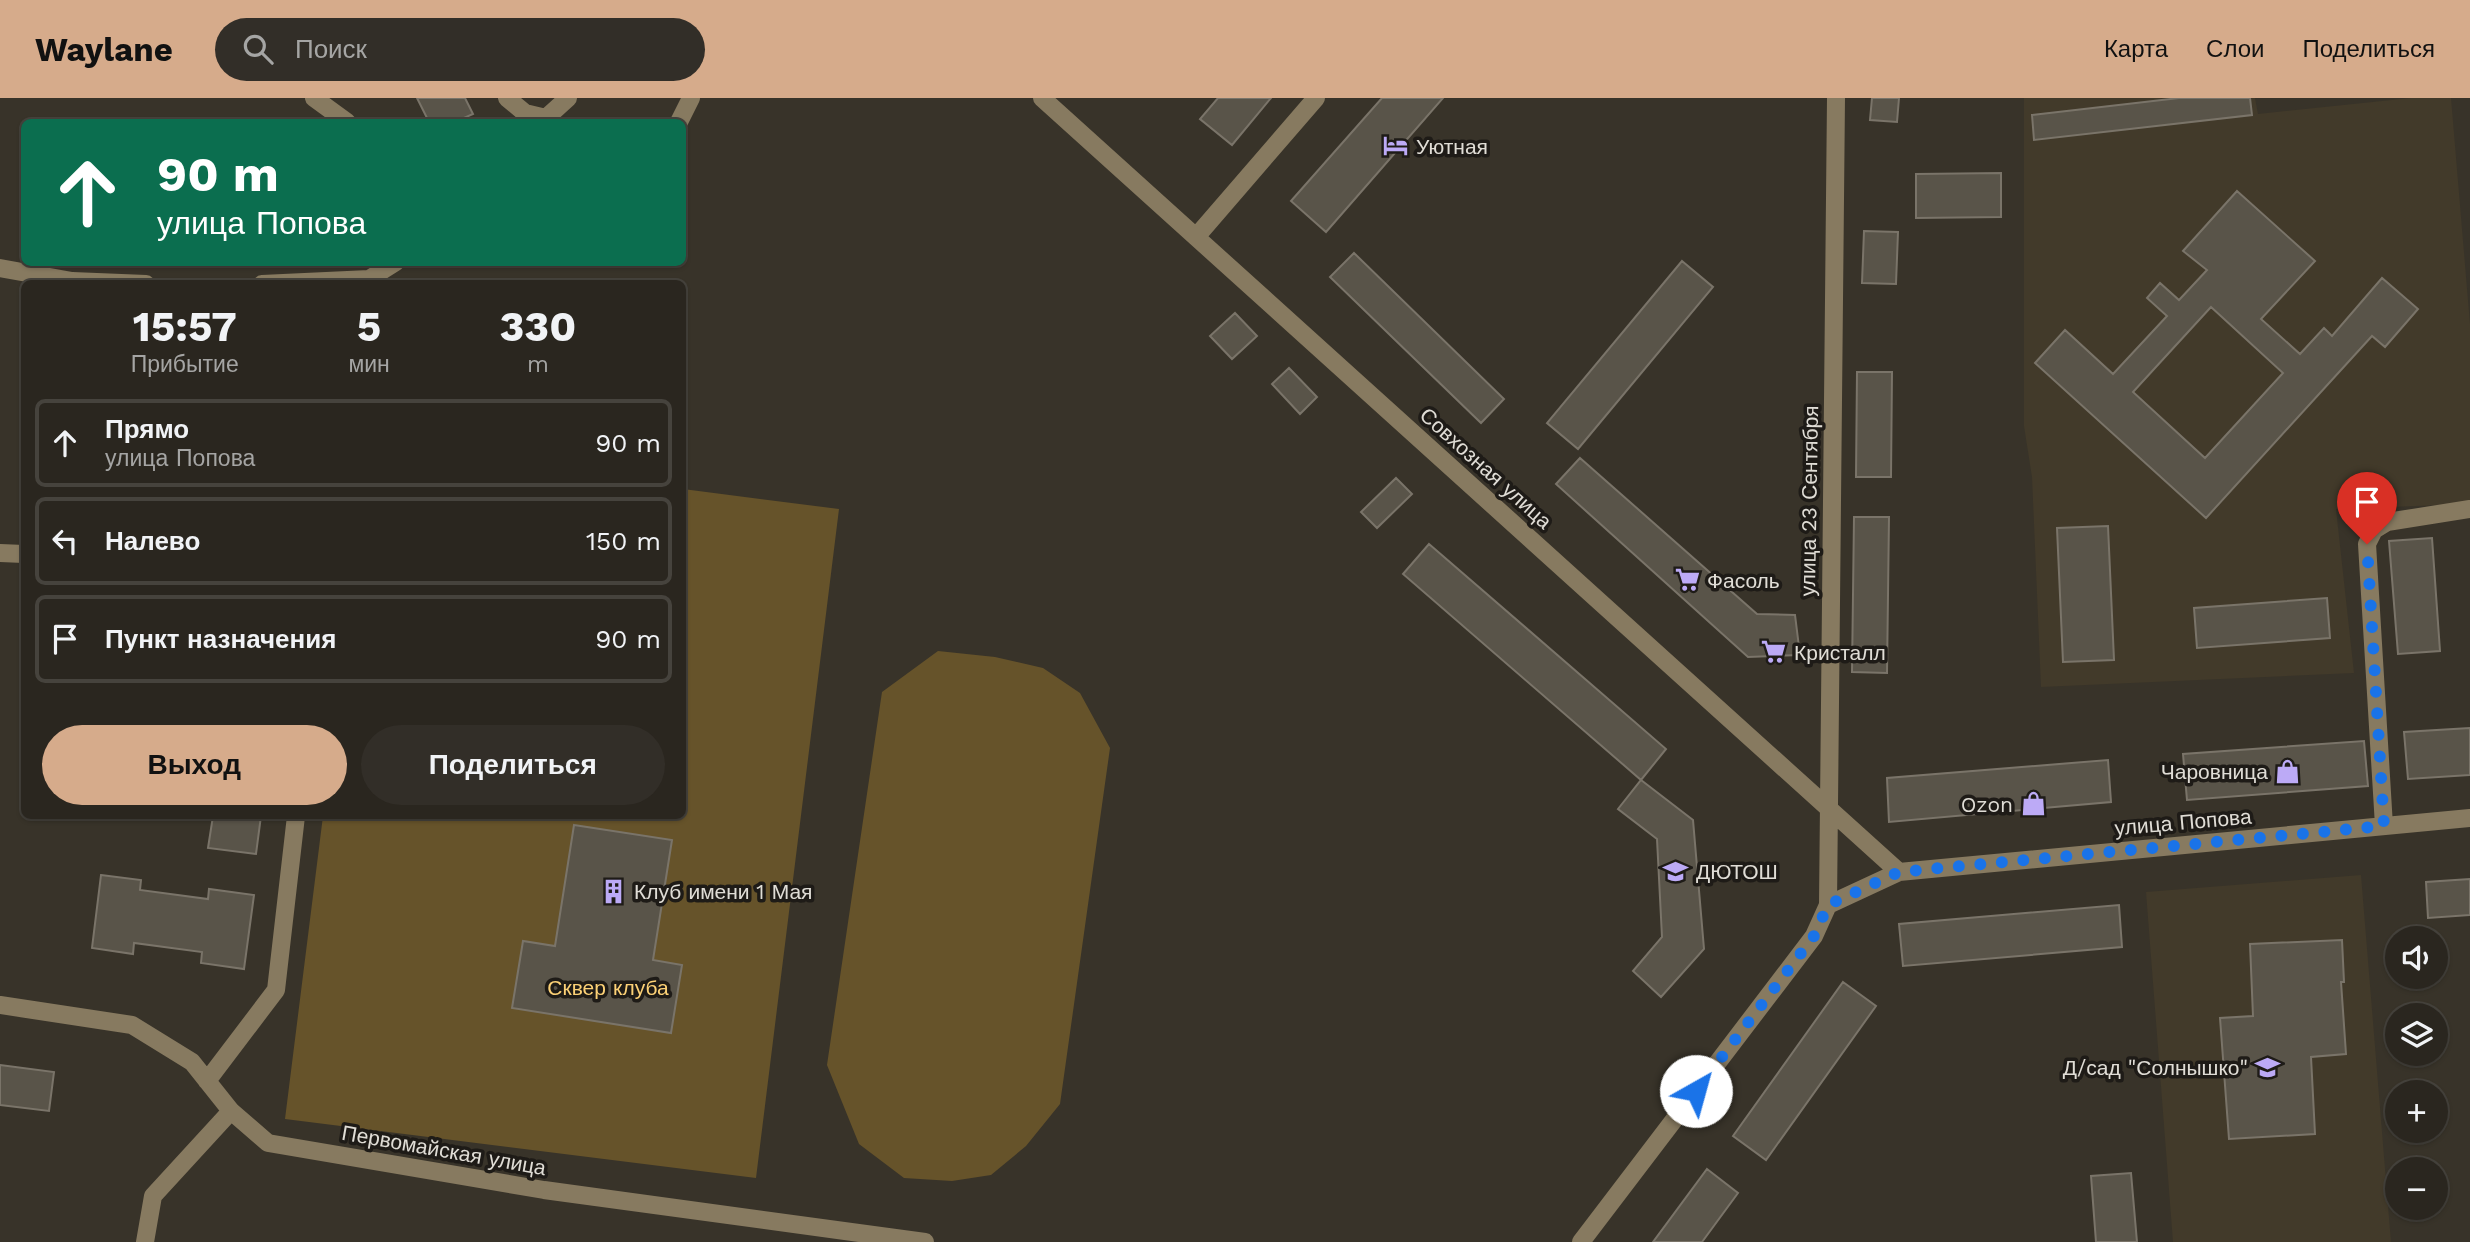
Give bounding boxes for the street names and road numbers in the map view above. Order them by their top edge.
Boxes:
street label: Совхозная улица [1415,402,1557,534]
street label: улица 23 Сентября [1795,405,1823,597]
street label: улица Попова [2114,804,2253,840]
street label: Первомайская улица [340,1120,548,1180]

